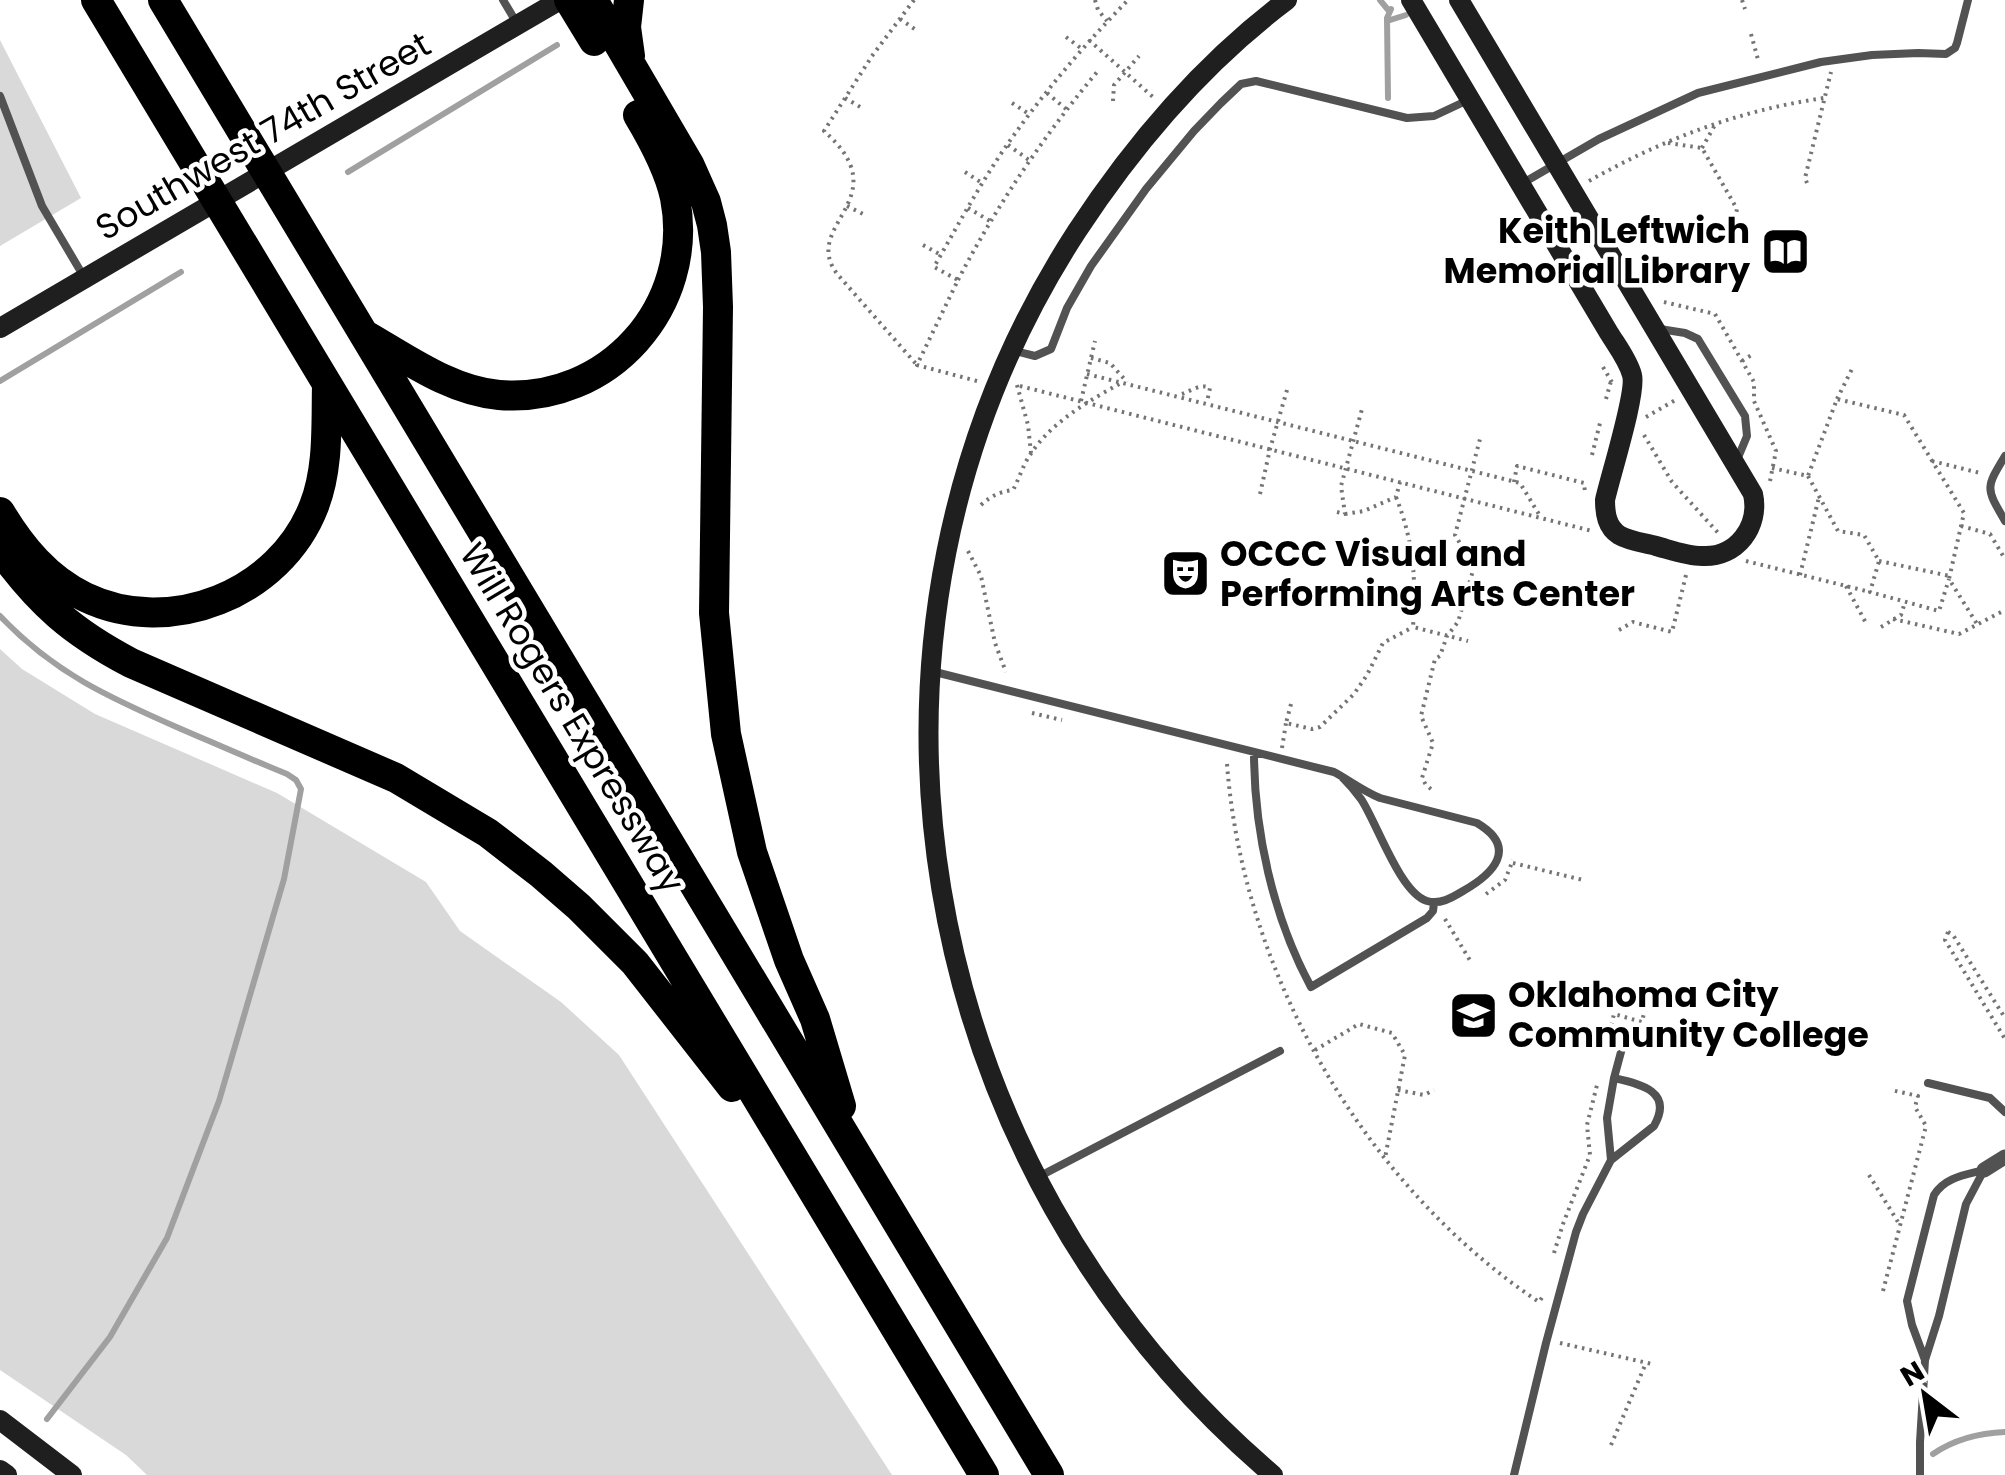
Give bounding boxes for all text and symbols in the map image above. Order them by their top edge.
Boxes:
street label: Southwest 74th Street [86,20,439,252]
place label: Keith Leftwich Memorial Library [1444,206,1751,295]
library icon: Keith Leftwich Memorial Library [1759,225,1811,277]
place label: OCCC Visual and Performing Arts Center [1220,529,1635,618]
street label: Will Rogers Expressway [448,533,697,902]
theatre icon: OCCC Visual and Performing Arts Center [1159,548,1211,600]
place label: Oklahoma City Community College [1508,970,1869,1059]
school or university icon: Oklahoma City Community College [1447,989,1499,1041]
north arrow [1875,1345,1975,1445]
text: N [1893,1352,1931,1396]

